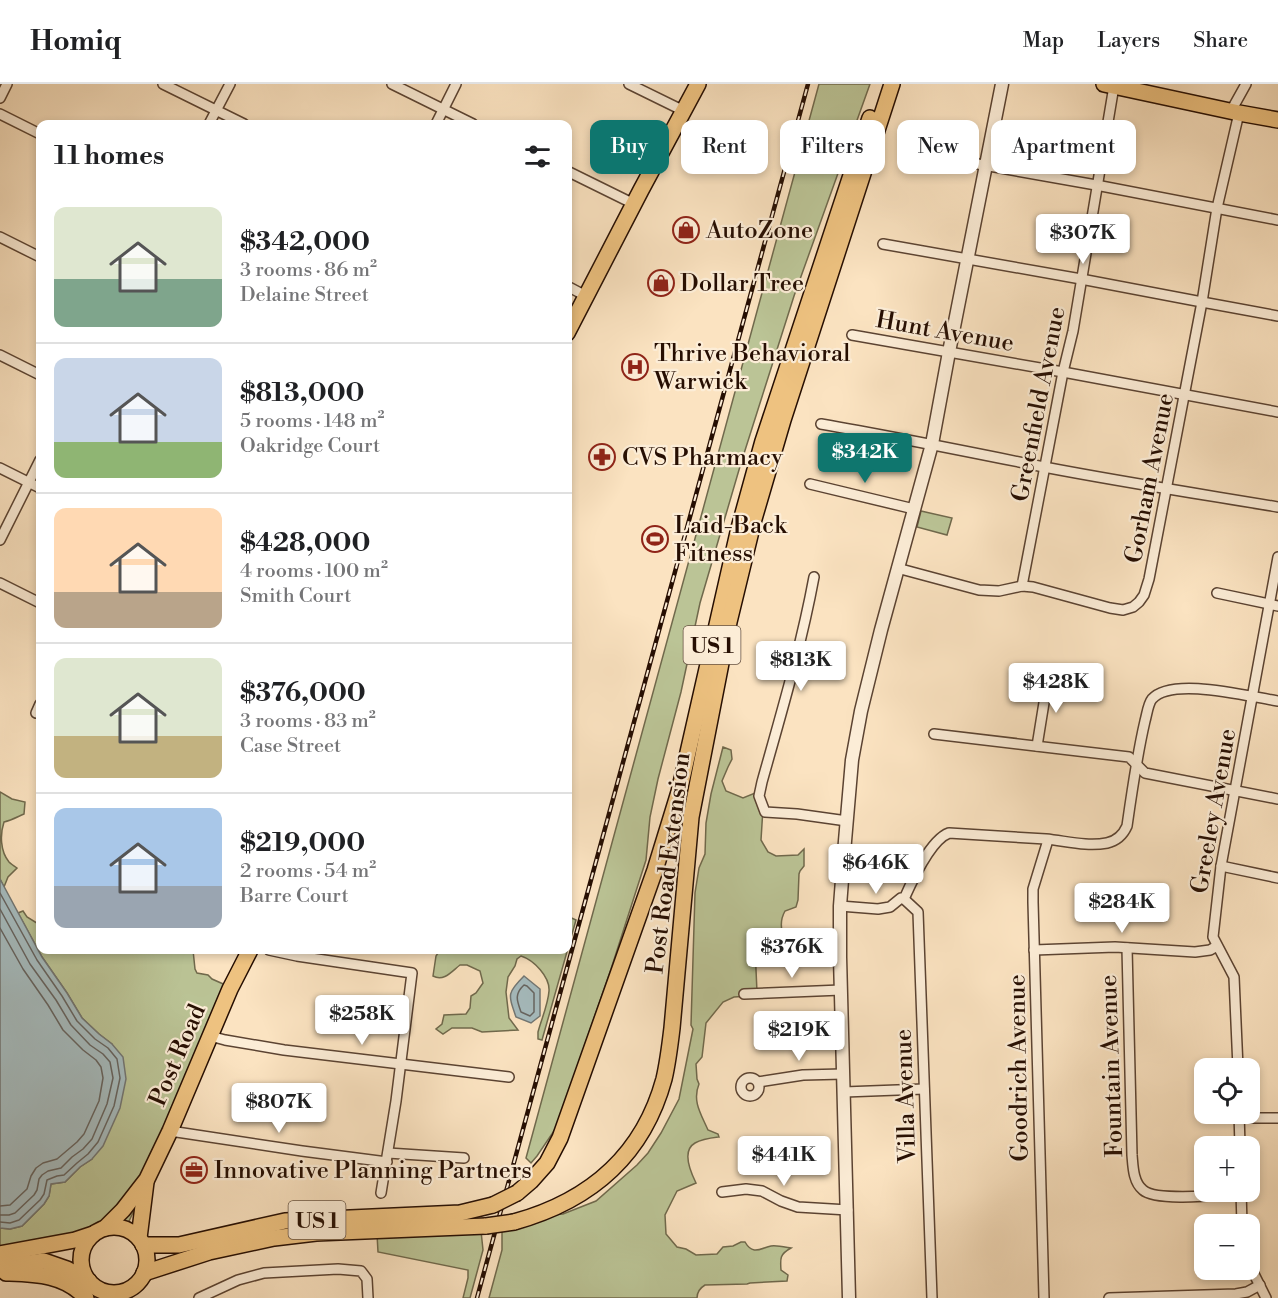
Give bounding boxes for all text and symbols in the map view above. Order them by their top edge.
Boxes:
text: Homiq [30,24,121,59]
text: Map [1023,28,1064,54]
text: Layers [1097,28,1160,54]
text: Share [1193,28,1248,54]
chip: Buy [590,120,669,174]
chip: Rent [681,120,768,174]
chip: Filters [780,120,885,174]
chip: New [897,120,979,174]
chip: Apartment [991,120,1136,174]
text: 11 homes [54,140,164,172]
icon: filters [521,140,554,173]
pin: $307K [1041,214,1125,265]
shop icon: AutoZone [671,215,701,245]
place label: AutoZone [705,216,813,246]
text: $307K [1050,221,1116,246]
text: $342,000 [240,226,370,258]
icon: home [102,231,174,303]
text: 3 rooms · 86 m² [240,258,377,283]
shop icon: Dollar Tree [646,268,676,298]
place label: Dollar Tree [680,269,804,299]
text: Delaine Street [240,283,369,308]
street label: Greenfield Avenue [1005,304,1073,504]
street label: Hunt Avenue [873,305,1016,359]
place label: Thrive Behavioral Warwick [653,339,850,397]
hospital icon: Thrive Behavioral Warwick [620,352,650,382]
text: $813,000 [240,377,364,409]
icon: home [102,382,174,454]
street label: Gorham Avenue [1119,391,1181,566]
text: 5 rooms · 148 m² [240,409,384,434]
pin: $342K [823,433,907,484]
text: Oakridge Court [240,434,380,459]
text: $342K [832,440,898,465]
pharmacy icon: CVS Pharmacy [587,442,617,472]
place label: CVS Pharmacy [622,443,783,473]
place label: Laid-Back Fitness [674,511,788,569]
sports icon: Laid-Back Fitness [640,524,670,554]
text: $428,000 [240,527,370,559]
icon: home [102,532,174,604]
text: 4 rooms · 100 m² [240,559,388,584]
text: Smith Court [240,584,351,609]
road number: US 1 [684,626,740,664]
pin: $813K [759,641,843,692]
text: $813K [770,648,832,673]
pin: $428K [1014,663,1098,714]
text: $428K [1023,670,1089,695]
text: $376,000 [240,677,366,709]
icon: home [102,682,174,754]
text: 3 rooms · 83 m² [240,709,376,734]
street label: Greeley Avenue [1185,726,1243,896]
text: Case Street [240,734,341,759]
street label: Post Road Extension [641,751,697,975]
text: $219,000 [240,827,365,859]
icon: home [102,832,174,904]
pin: $646K [834,844,918,895]
text: $646K [842,851,910,876]
text: 2 rooms · 54 m² [240,859,376,884]
pin: $284K [1080,883,1164,934]
text: Barre Court [240,884,349,909]
text: $284K [1088,890,1156,915]
pin: $376K [750,928,834,979]
text: $376K [760,935,824,960]
street label: Goodrich Avenue [1002,974,1036,1162]
street label: Fountain Avenue [1094,974,1130,1158]
pin: $258K [320,995,404,1046]
street label: Post Road [143,999,213,1111]
text: $258K [329,1002,395,1027]
pin: $219K [757,1011,841,1062]
text: $219K [768,1018,830,1043]
street label: Villa Avenue [889,1028,923,1165]
map controls [1194,1058,1260,1280]
button: locate [1194,1058,1260,1124]
pin: $807K [237,1083,321,1134]
text: $807K [245,1090,313,1115]
pin: $441K [742,1136,826,1187]
button: + [1194,1136,1260,1202]
text: $441K [752,1143,816,1168]
office icon: Innovative Planning Partners [179,1155,209,1185]
place label: Innovative Planning Partners [214,1156,532,1186]
road number: US 1 [288,1201,346,1239]
button: − [1194,1214,1260,1280]

